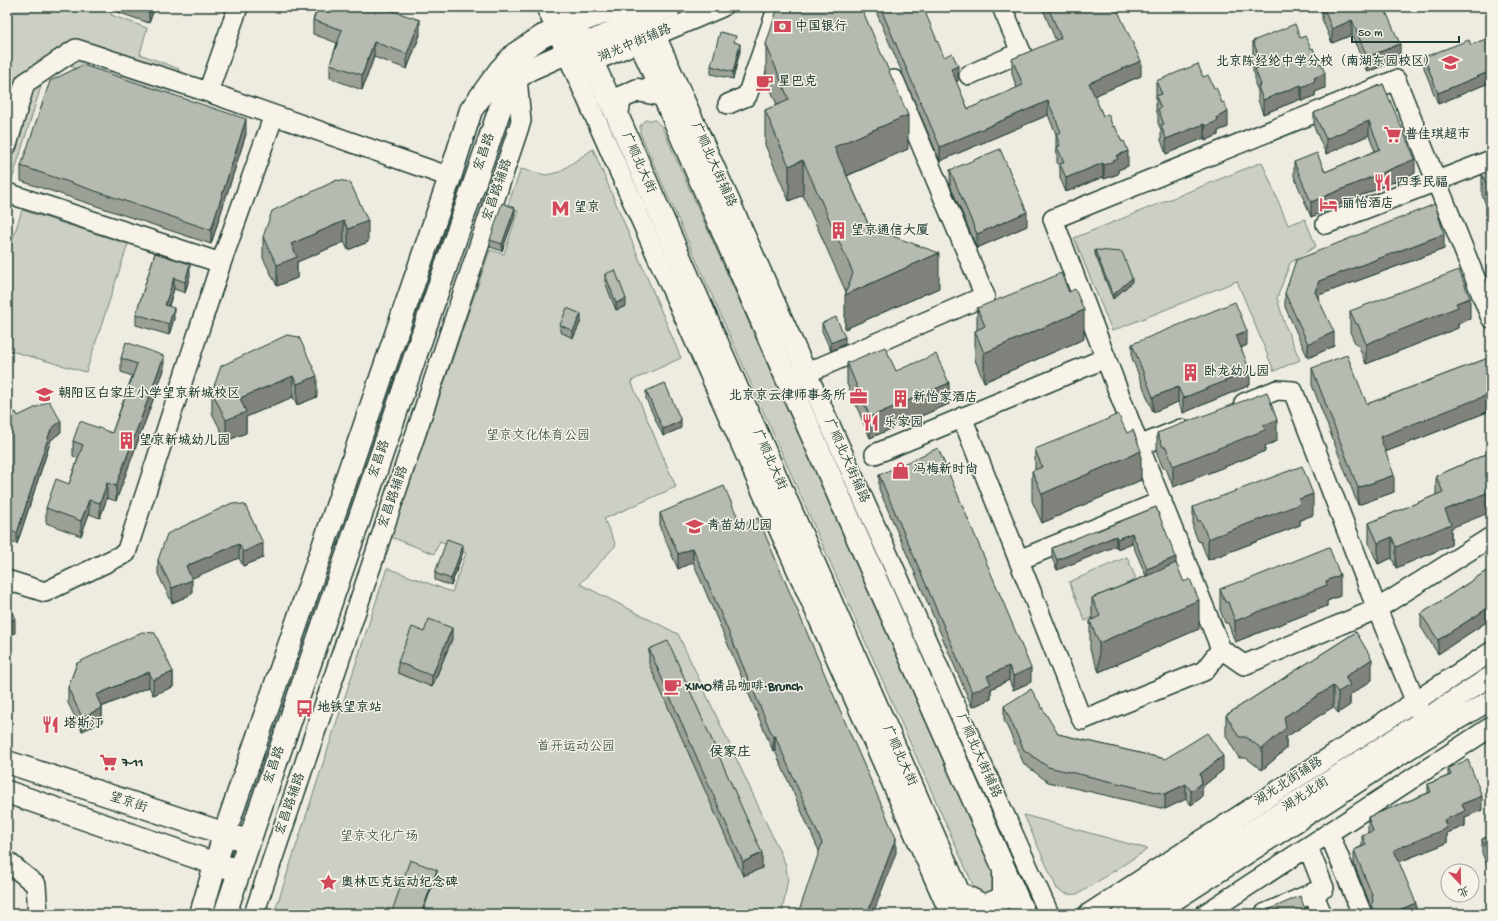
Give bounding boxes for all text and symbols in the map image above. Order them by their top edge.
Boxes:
bank icon: 中国银行 [772,17,792,37]
scale bar [1352,18,1459,44]
place label: 中国银行 [795,19,847,35]
street label: 湖光中街辅路 [596,21,674,66]
text: 50 m [1358,27,1383,41]
school or university icon: 北京陈经纶中学分校（南湖东园校区） [1440,52,1460,72]
place label: 北京陈经纶中学分校（南湖东园校区） [1216,53,1437,70]
cafe icon: 星巴克 [755,72,775,92]
place label: 星巴克 [778,74,817,90]
street label: 广顺北大街辅路 [688,120,739,210]
supermarket icon: 普佳琪超市 [1382,125,1402,145]
place label: 普佳琪超市 [1405,126,1470,143]
street label: 广顺北大街 [618,130,659,196]
street label: 宏昌路 [471,131,498,173]
street label: 宏昌路辅路 [479,156,516,223]
restaurant icon: 四季民福 [1373,173,1393,193]
place label: 四季民福 [1396,175,1448,191]
hotel icon: 丽怡酒店 [1319,194,1339,214]
place label: 丽怡酒店 [1342,195,1394,212]
metro station icon: 望京 [551,198,571,218]
place label: 望京 [574,200,600,216]
building icon: 望京通信大厦 [828,221,848,241]
place label: 望京通信大厦 [851,223,929,239]
building icon: 卧龙幼儿园 [1181,362,1201,382]
place label: 卧龙幼儿园 [1204,364,1269,380]
school or university icon: 朝阳区白家庄小学望京新城校区 [35,384,55,404]
place label: 朝阳区白家庄小学望京新城校区 [58,386,240,402]
office icon: 北京京云律师事务所 [849,386,869,406]
place label: 北京京云律师事务所 [729,388,846,404]
building icon: 新怡家酒店 [890,388,910,408]
place label: 新怡家酒店 [913,389,978,406]
restaurant icon: 乐家园 [861,413,881,433]
place label: 乐家园 [884,415,923,431]
street label: 广顺北大街辅路 [821,416,872,506]
street label: 广顺北大街 [749,427,790,493]
park label: 望京文化体育公园 [486,428,590,444]
building icon: 望京新城幼儿园 [116,431,136,451]
place label: 望京新城幼儿园 [139,433,230,449]
street label: 宏昌路 [366,438,393,480]
shop icon: 冯梅新时尚 [890,460,910,480]
place label: 冯梅新时尚 [913,462,978,478]
street label: 宏昌路辅路 [375,463,412,530]
school or university icon: 青苗幼儿园 [684,516,704,536]
place label: 青苗幼儿园 [707,518,772,534]
cafe icon: XIMO精品咖啡·Brunch [662,677,682,697]
place label: XIMO精品咖啡·Brunch [684,679,803,695]
bus stop icon: 地铁望京站 [294,698,314,718]
place label: 地铁望京站 [317,700,382,716]
street label: 广顺北大街辅路 [953,711,1004,801]
restaurant icon: 塔斯汀 [41,714,61,734]
place label: 塔斯汀 [64,715,103,732]
street label: 广顺北大街 [879,723,920,789]
park label: 首开运动公园 [537,739,615,755]
street label: 宏昌路 [261,744,288,786]
district label: 侯家庄 [709,745,751,762]
supermarket icon: 7-11 [99,753,119,773]
street label: 湖光北街辅路 [1252,754,1326,810]
place label: 7-11 [121,756,143,771]
street label: 宏昌路辅路 [272,770,309,837]
street label: 湖光北街 [1280,774,1332,816]
street label: 望京街 [107,789,149,816]
park label: 望京文化广场 [340,829,418,845]
north arrow [1440,863,1480,903]
place icon: 奥林匹克运动纪念碑 [318,873,338,893]
place label: 奥林匹克运动纪念碑 [341,875,458,891]
text: 北 [1456,883,1470,898]

